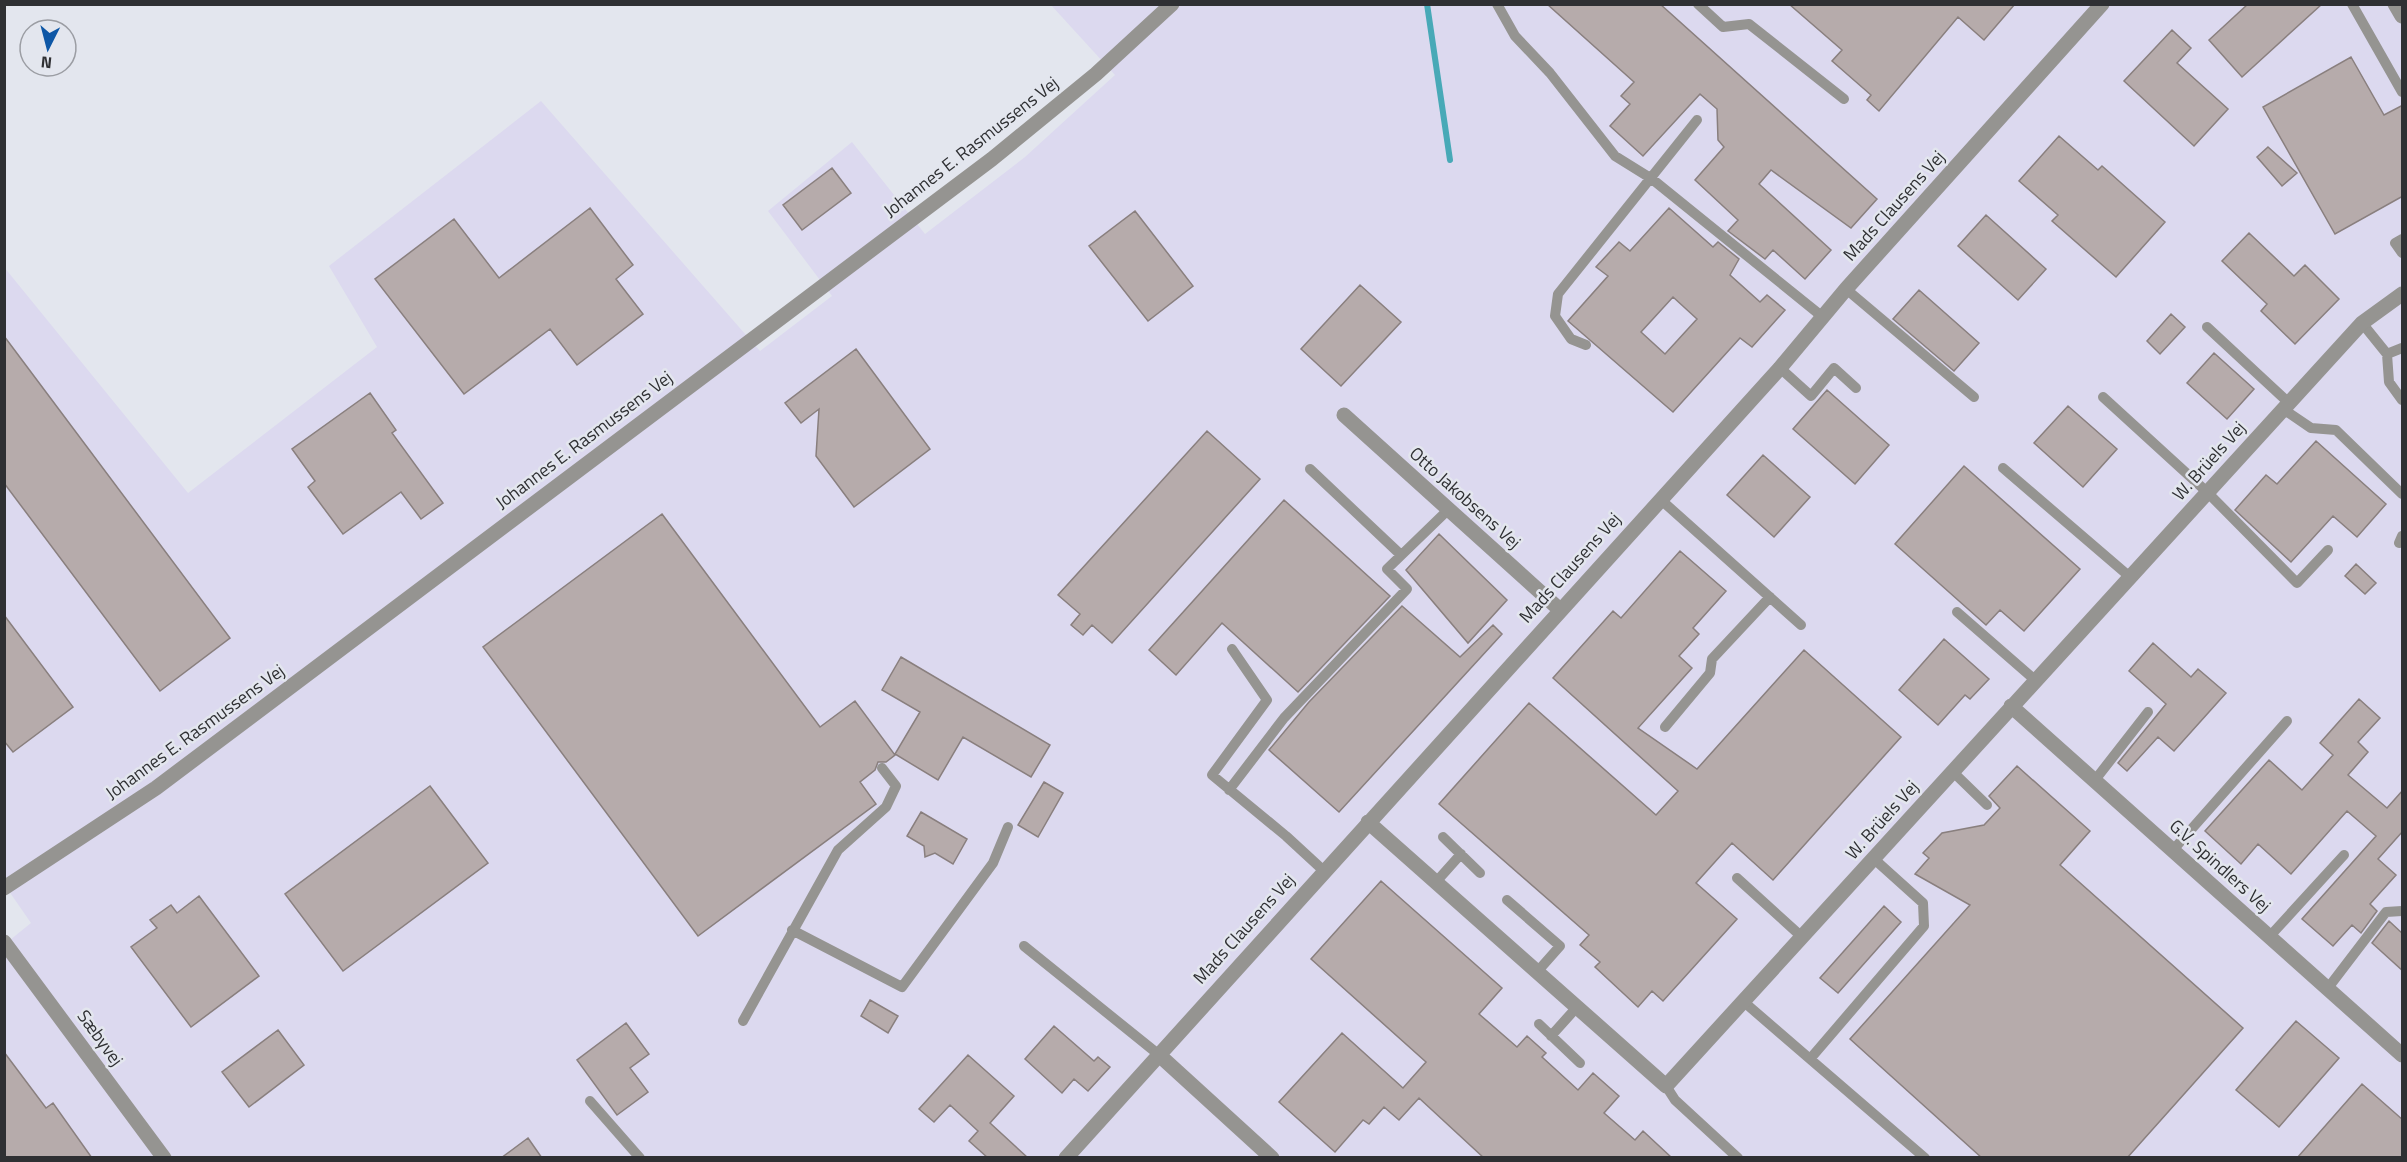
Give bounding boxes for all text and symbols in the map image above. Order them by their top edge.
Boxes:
north arrow [18,18,78,78]
text: N [40,50,53,75]
street label: Johannes E. Rasmussens Vej [877,70,1064,224]
street label: Mads Clausens Vej [1836,144,1951,267]
street label: Johannes E. Rasmussens Vej [489,364,678,515]
street label: W. Brüels Vej [2166,415,2252,506]
street label: Otto Jakobsens Vej [1404,440,1527,555]
street label: Mads Clausens Vej [1512,506,1627,629]
street label: Johannes E. Rasmussens Vej [100,657,290,806]
street label: W. Brüels Vej [1839,774,1925,865]
street label: G.V. Spindlers Vej [2164,813,2277,919]
street label: Mads Clausens Vej [1186,867,1301,990]
street label: Sæbyvej [71,1004,130,1071]

